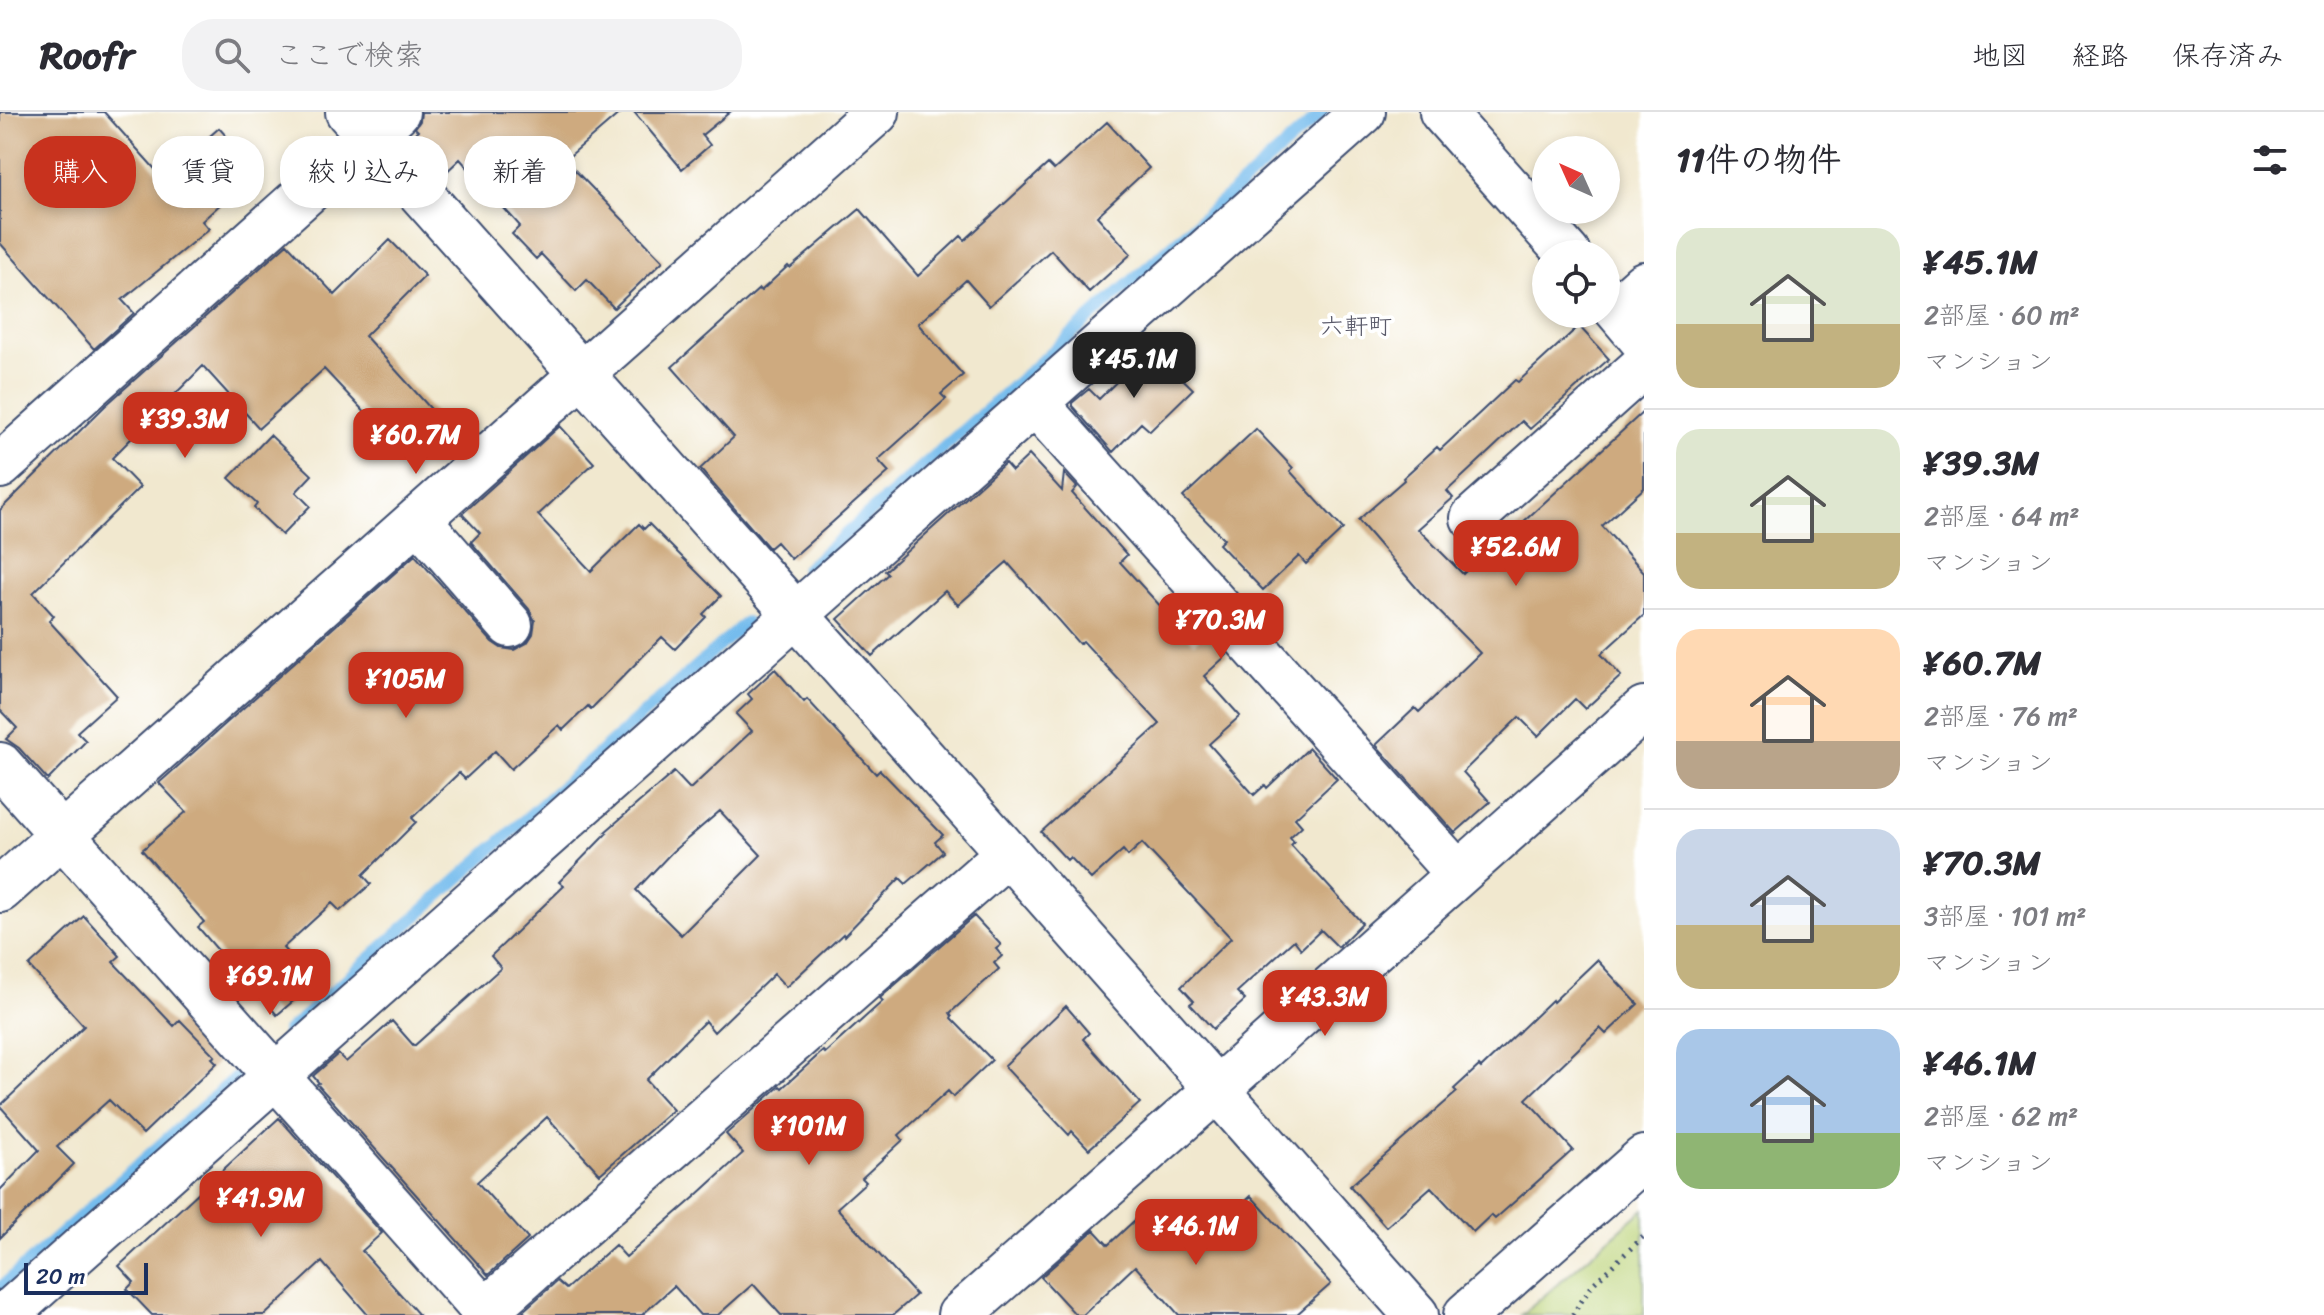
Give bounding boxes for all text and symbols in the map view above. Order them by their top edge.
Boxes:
search box [182,19,742,91]
text: Roofr [40,22,134,89]
text: ここで検索 [274,28,424,82]
text: 地図 [1972,31,2028,80]
text: 経路 [2072,31,2128,80]
text: 保存済み [2172,31,2284,80]
icon: search [210,33,254,77]
text: 11件の物件 [1676,130,1841,190]
chip: 購入 [24,136,136,208]
chip: 賃貸 [152,136,264,208]
chip: 絞り込み [280,136,448,208]
chip: 新着 [464,136,576,208]
north arrow [1532,136,1620,224]
map controls [1532,136,1620,328]
icon: filters [2248,138,2292,182]
text: ¥45.1M [1924,232,2038,292]
button: locate [1532,240,1620,328]
icon: home [1740,260,1836,356]
text: 2部屋 · 60 m² [1924,292,2080,338]
district label: 六軒町 [1320,305,1392,347]
pin: ¥45.1M [1069,332,1199,400]
text: ¥45.1M [1091,335,1177,381]
text: マンション [1924,338,2053,384]
pin: ¥39.3M [120,392,250,460]
text: ¥39.3M [141,395,229,441]
pin: ¥60.7M [351,408,481,476]
text: ¥60.7M [371,411,461,457]
text: ¥39.3M [1924,433,2039,493]
icon: home [1740,461,1836,557]
text: 2部屋 · 64 m² [1924,493,2079,539]
pin: ¥52.6M [1451,520,1581,588]
text: ¥52.6M [1471,523,1561,569]
text: マンション [1924,539,2053,585]
pin: ¥70.3M [1156,593,1286,661]
text: ¥70.3M [1176,596,1266,642]
text: ¥60.7M [1924,633,2041,693]
pin: ¥105M [350,652,462,720]
text: ¥105M [366,655,446,701]
icon: home [1740,661,1836,757]
text: 2部屋 · 76 m² [1924,693,2078,739]
text: マンション [1924,739,2053,785]
text: ¥70.3M [1924,833,2040,893]
icon: home [1740,861,1836,957]
text: 3部屋 · 101 m² [1924,893,2086,939]
text: マンション [1924,939,2053,985]
pin: ¥69.1M [205,949,335,1017]
text: ¥69.1M [227,952,313,998]
pin: ¥43.3M [1260,970,1390,1038]
text: ¥43.3M [1281,973,1369,1019]
text: ¥46.1M [1924,1033,2036,1093]
icon: home [1740,1061,1836,1157]
text: 2部屋 · 62 m² [1924,1093,2078,1139]
pin: ¥101M [753,1099,865,1167]
text: ¥101M [772,1102,846,1148]
text: マンション [1924,1139,2053,1185]
pin: ¥41.9M [196,1171,326,1239]
text: ¥41.9M [218,1174,304,1220]
pin: ¥46.1M [1131,1199,1261,1267]
text: ¥46.1M [1153,1202,1239,1248]
text: 20 m [36,1257,85,1296]
scale bar [24,1259,148,1295]

